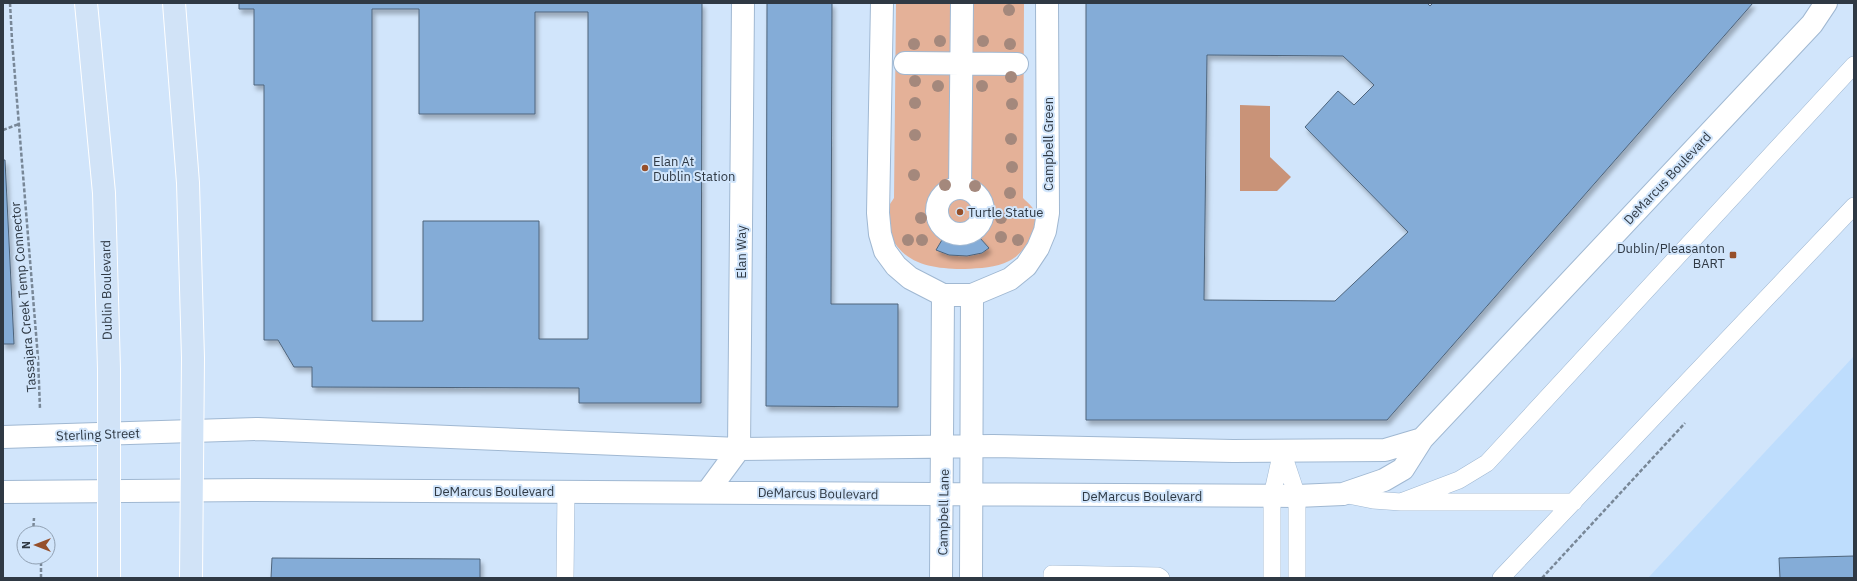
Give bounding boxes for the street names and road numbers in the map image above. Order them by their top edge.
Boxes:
street label: Campbell Green [1040,97,1057,191]
street label: DeMarcus Boulevard [1620,128,1715,228]
street label: Tassajara Creek Temp Connector [7,201,40,393]
street label: Elan Way [733,225,750,279]
street label: Dublin Boulevard [97,240,116,340]
street label: Sterling Street [56,425,140,444]
street label: Campbell Lane [934,469,953,555]
street label: DeMarcus Boulevard [434,483,554,500]
street label: DeMarcus Boulevard [758,484,878,503]
street label: DeMarcus Boulevard [1082,488,1202,505]

